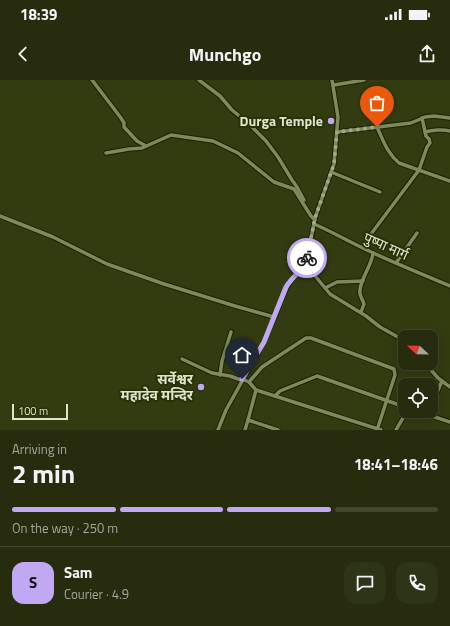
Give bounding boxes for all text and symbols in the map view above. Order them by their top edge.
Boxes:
text: 18:39 [20,3,57,26]
text: Munchgo [189,41,261,68]
icon: back [12,43,34,65]
icon: share [416,43,438,65]
pin [360,86,394,127]
icon: bag [366,92,388,114]
place label: Durga Temple [240,110,323,131]
marker: Durga Temple [326,116,336,126]
street label: पुष्पा मार्ग [360,226,413,265]
courier [287,238,327,278]
icon: bike [296,247,318,269]
north arrow [398,330,438,370]
map controls [398,330,438,418]
pin [225,338,259,379]
icon: home [231,344,253,366]
place label: सर्वेश्वर महादेव मन्दिर [121,368,194,405]
button: locate [398,378,438,418]
marker: सर्वेश्वर महादेव मन्दिर [196,382,206,392]
scale bar [12,402,68,421]
text: 100 m [18,403,48,419]
text: Arriving in [12,439,67,459]
text: 18:41–18:46 [354,453,438,476]
text: 2 min [12,454,75,493]
text: On the way · 250 m [12,518,118,538]
text: Sam [64,561,92,584]
button: chat [344,562,386,604]
button: phone [396,562,438,604]
text: S [29,571,37,594]
text: Courier · 4.9 [64,584,129,604]

